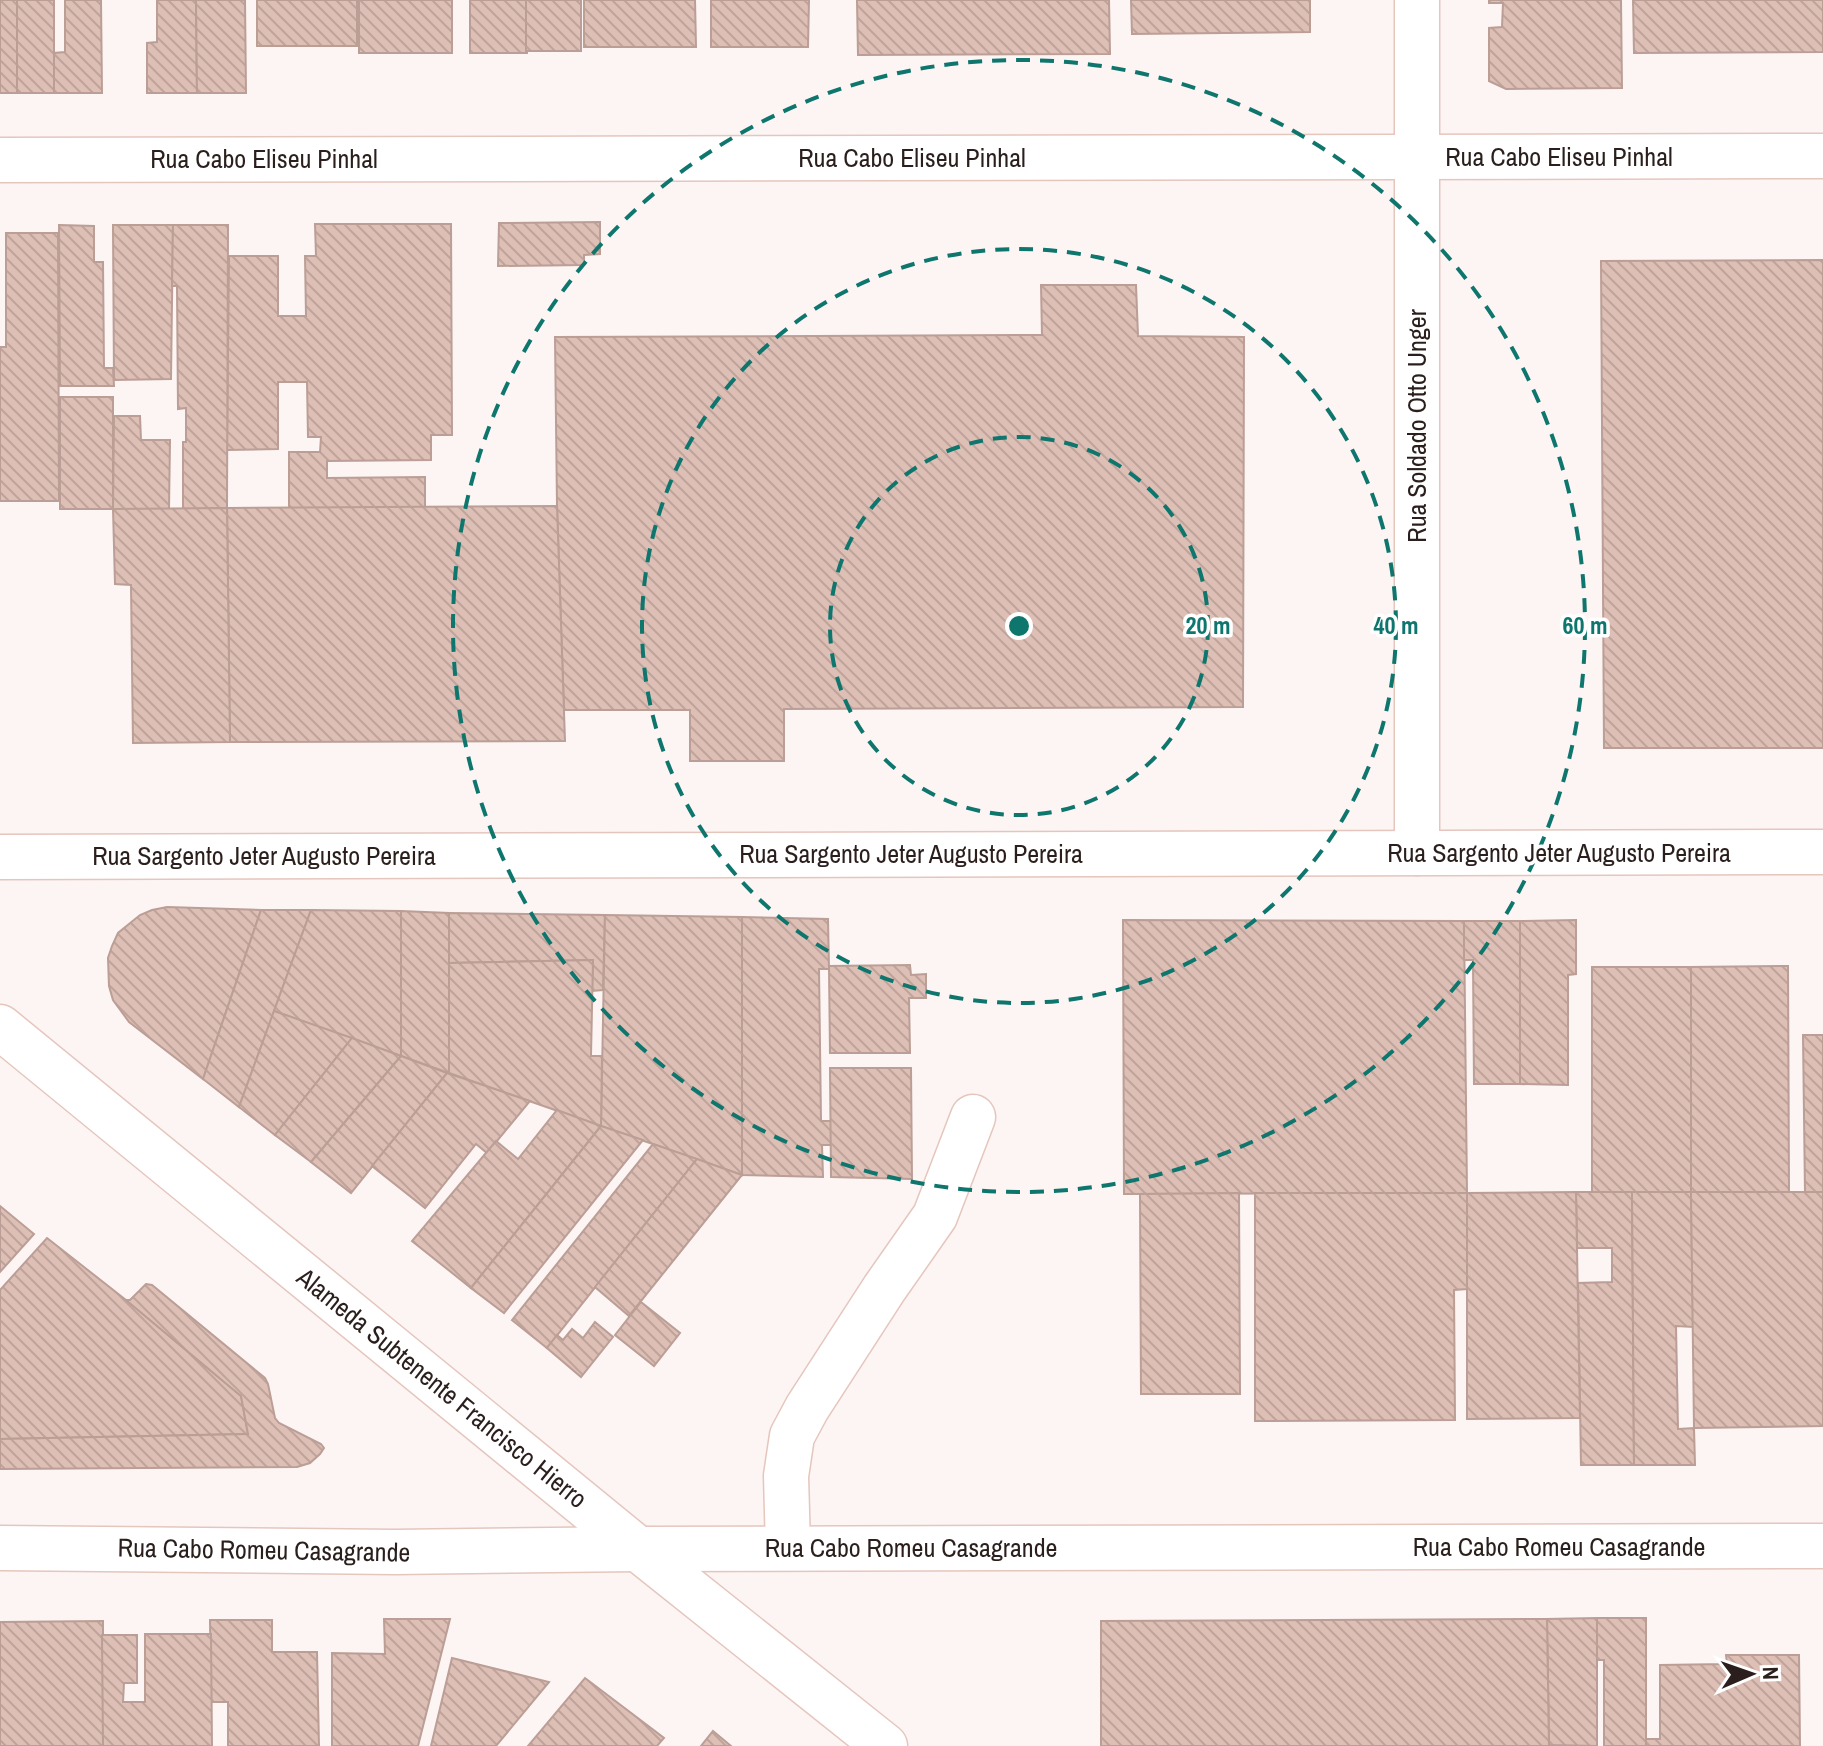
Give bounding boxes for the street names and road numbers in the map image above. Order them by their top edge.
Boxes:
street label: Rua Cabo Eliseu Pinhal [1445,139,1673,174]
street label: Rua Cabo Eliseu Pinhal [798,140,1026,175]
street label: Rua Cabo Eliseu Pinhal [150,141,378,176]
street label: Rua Soldado Otto Unger [1399,309,1434,543]
street label: Rua Sargento Jeter Augusto Pereira [1387,835,1731,870]
street label: Rua Sargento Jeter Augusto Pereira [739,836,1083,871]
street label: Rua Sargento Jeter Augusto Pereira [92,838,436,873]
street label: Alameda Subtenente Francisco Hierro [289,1259,595,1516]
street label: Rua Cabo Romeu Casagrande [117,1529,411,1570]
street label: Rua Cabo Romeu Casagrande [1413,1529,1705,1564]
street label: Rua Cabo Romeu Casagrande [765,1530,1057,1565]

